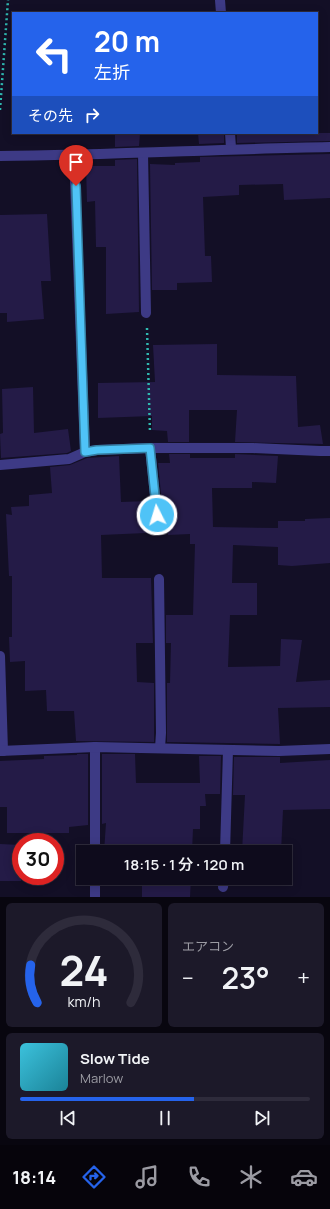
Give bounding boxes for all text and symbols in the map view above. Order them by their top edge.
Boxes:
text: 20 m [94,22,160,60]
icon: left [28,28,80,80]
text: 左折 [94,60,130,84]
icon: right [81,104,103,126]
text: その先 [28,105,73,126]
pin [59,145,93,186]
icon: arrive [65,151,87,173]
position arrow [136,494,178,536]
speed limit sign: 30 [12,833,64,885]
text: 18:15 · 1 分 · 120 m [124,854,244,875]
text: エアコン [182,937,234,955]
text: 24 [59,942,109,998]
text: 23° [221,957,270,998]
text: − [182,963,194,993]
text: + [297,963,310,993]
text: km/h [67,992,101,1011]
text: Slow Tide [80,1048,150,1069]
text: Marlow [80,1069,123,1087]
icon: previous [57,1107,79,1129]
icon: pause [154,1107,176,1129]
icon: next [251,1107,273,1129]
icon: directions [80,1163,108,1191]
icon: music [133,1163,161,1191]
icon: phone [185,1163,213,1191]
icon: climate [237,1163,265,1191]
icon: car [290,1163,318,1191]
text: 18:14 [12,1165,56,1189]

